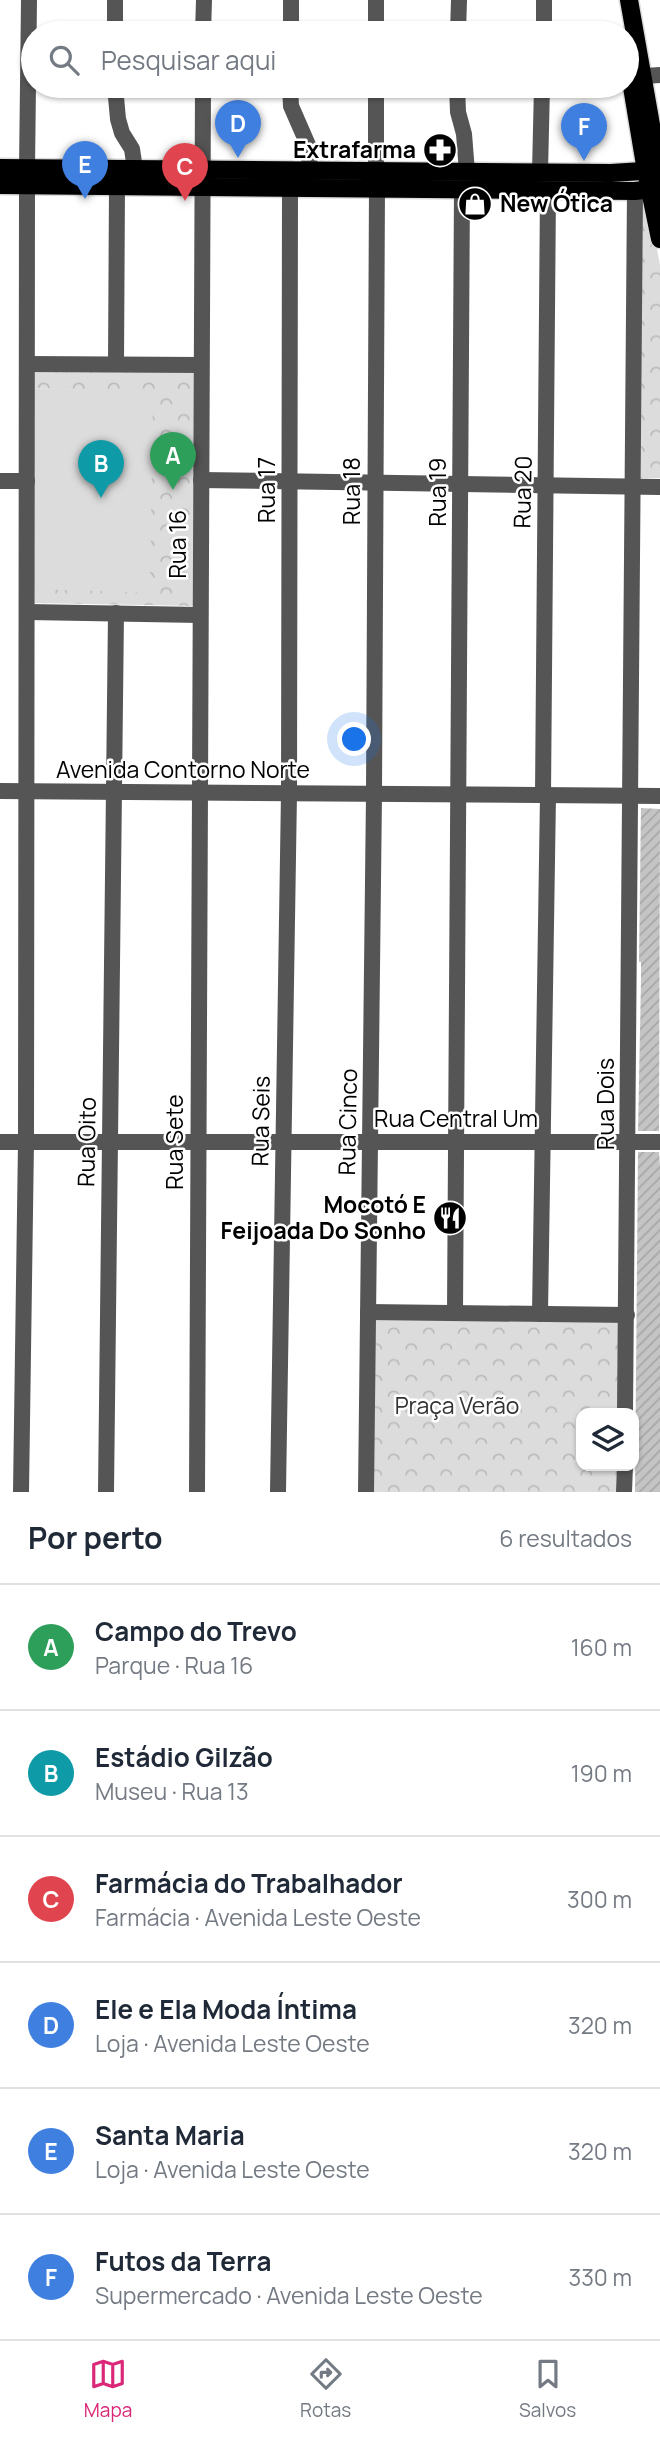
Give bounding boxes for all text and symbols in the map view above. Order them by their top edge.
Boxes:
search box [21,21,639,98]
icon: search [45,41,83,79]
text: Pesquisar aqui [101,42,276,78]
pin: D [215,100,261,158]
pin: F [561,103,607,161]
pharmacy icon: Extrafarma [421,131,459,169]
place label: Extrafarma [293,133,416,165]
pin: E [62,141,108,199]
pin: C [162,143,208,201]
shop icon: New Ótica [456,185,494,223]
place label: New Ótica [500,187,613,219]
pin: A [150,432,196,490]
pin: B [78,440,124,498]
street label: Rua 20 [505,455,539,529]
street label: Rua 17 [250,457,282,523]
street label: Rua 18 [335,457,367,525]
street label: Rua 19 [421,458,453,526]
street label: Rua 16 [161,510,193,578]
your location [337,722,371,756]
street label: Avenida Contorno Norte [56,753,310,785]
street label: Rua Dois [589,1058,621,1150]
street label: Rua Cinco [330,1068,364,1176]
street label: Rua Seis [243,1075,277,1167]
street label: Rua Sete [158,1094,190,1190]
street label: Rua Oito [69,1097,103,1187]
street label: Rua Central Um [374,1102,538,1134]
place label: Mocotó E Feijoada Do Sonho [221,1188,426,1246]
restaurant icon: Mocotó E Feijoada Do Sonho [431,1199,469,1237]
park label: Praça Verão [395,1389,519,1421]
map controls [576,1408,639,1471]
button: layers [576,1408,639,1471]
text: Por perto [28,1517,163,1558]
text: 6 resultados [499,1522,632,1554]
text: Campo do Trevo [95,1613,297,1649]
text: A [43,1631,59,1663]
text: 160 m [571,1631,632,1663]
text: Parque · Rua 16 [95,1649,253,1681]
text: Estádio Gilzão [95,1739,273,1775]
text: B [44,1757,58,1789]
text: 190 m [571,1757,632,1789]
text: Museu · Rua 13 [95,1775,249,1807]
text: Farmácia do Trabalhador [95,1865,403,1901]
text: C [43,1883,60,1915]
text: 300 m [567,1883,632,1915]
text: Farmácia · Avenida Leste Oeste [95,1901,421,1933]
text: Ele e Ela Moda Íntima [95,1991,357,2027]
text: D [43,2009,59,2041]
text: 320 m [568,2009,632,2041]
text: Loja · Avenida Leste Oeste [95,2027,370,2059]
text: Santa Maria [95,2117,245,2153]
text: E [44,2135,58,2167]
text: 320 m [568,2135,632,2167]
text: Loja · Avenida Leste Oeste [95,2153,370,2185]
text: Futos da Terra [95,2243,271,2279]
text: F [45,2261,57,2293]
text: 330 m [568,2261,632,2293]
text: Supermercado · Avenida Leste Oeste [95,2279,483,2311]
tab: Mapa [84,2355,132,2423]
tab: Rotas [300,2355,351,2423]
tab: Salvos [519,2355,576,2423]

